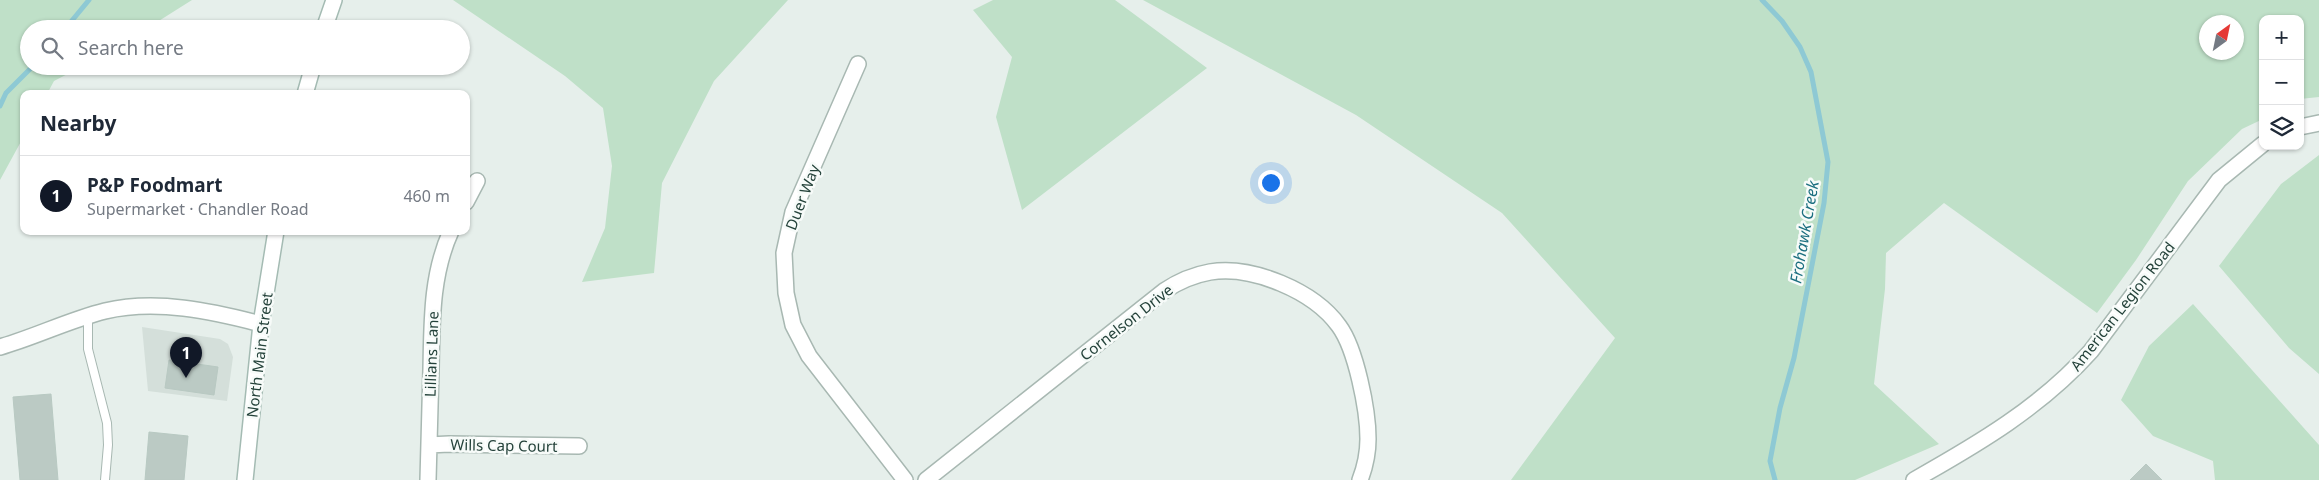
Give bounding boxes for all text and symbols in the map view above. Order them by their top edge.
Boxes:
north arrow [2199,15,2244,60]
map controls [2259,15,2304,150]
button: + [2259,15,2304,60]
search box [20,20,470,75]
icon: search [38,34,66,62]
text: Search here [78,35,184,61]
button: − [2259,60,2304,105]
button: layers [2259,105,2304,150]
text: Nearby [40,109,116,137]
street label: Duer Way [780,161,824,233]
your location [1258,170,1284,196]
text: P&P Foodmart [87,172,222,198]
water label: Frohawk Creek [1784,178,1824,285]
text: 1 [51,185,61,207]
text: 460 m [403,185,450,207]
text: Supermarket · Chandler Road [87,198,309,220]
street label: American Legion Road [2065,237,2179,375]
street label: Cornelson Drive [1075,279,1177,365]
street label: North Main Street [241,291,277,419]
street label: Lillians Lane [420,311,442,397]
pin: 1 [170,337,202,378]
street label: Wills Cap Court [450,434,558,456]

